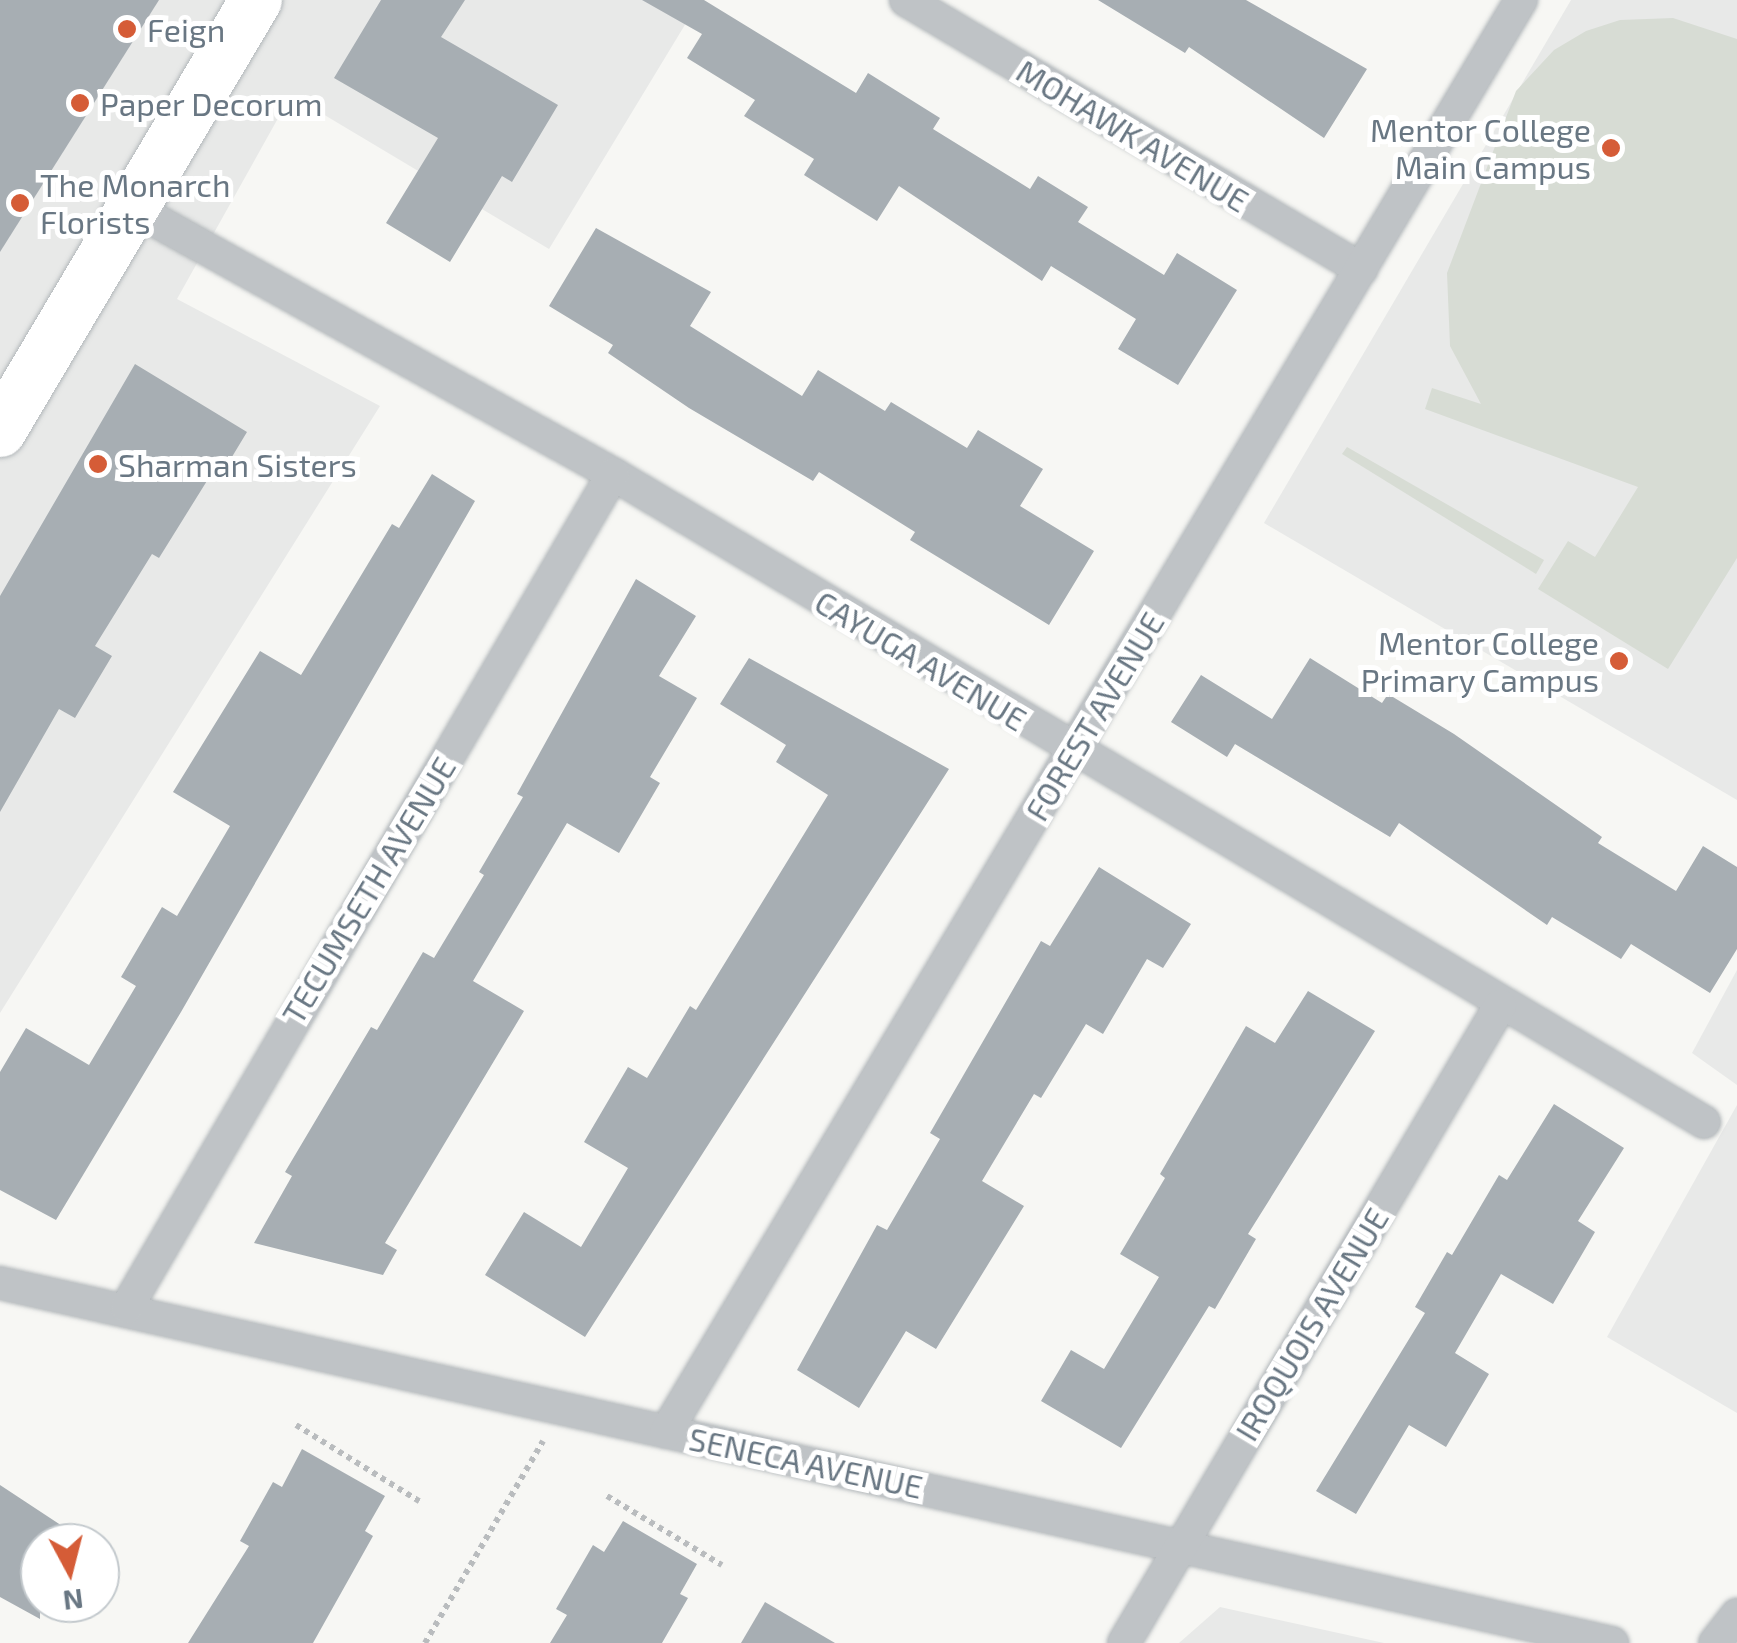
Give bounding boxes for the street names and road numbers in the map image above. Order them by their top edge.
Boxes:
street label: MOHAWK AVENUE [1010,50,1256,220]
street label: CAYUGA AVENUE [808,581,1034,739]
street label: FOREST AVENUE [1016,604,1172,828]
street label: TECUMSETH AVENUE [273,749,463,1031]
street label: IROQUOIS AVENUE [1226,1200,1396,1448]
street label: SENECA AVENUE [685,1418,927,1506]

